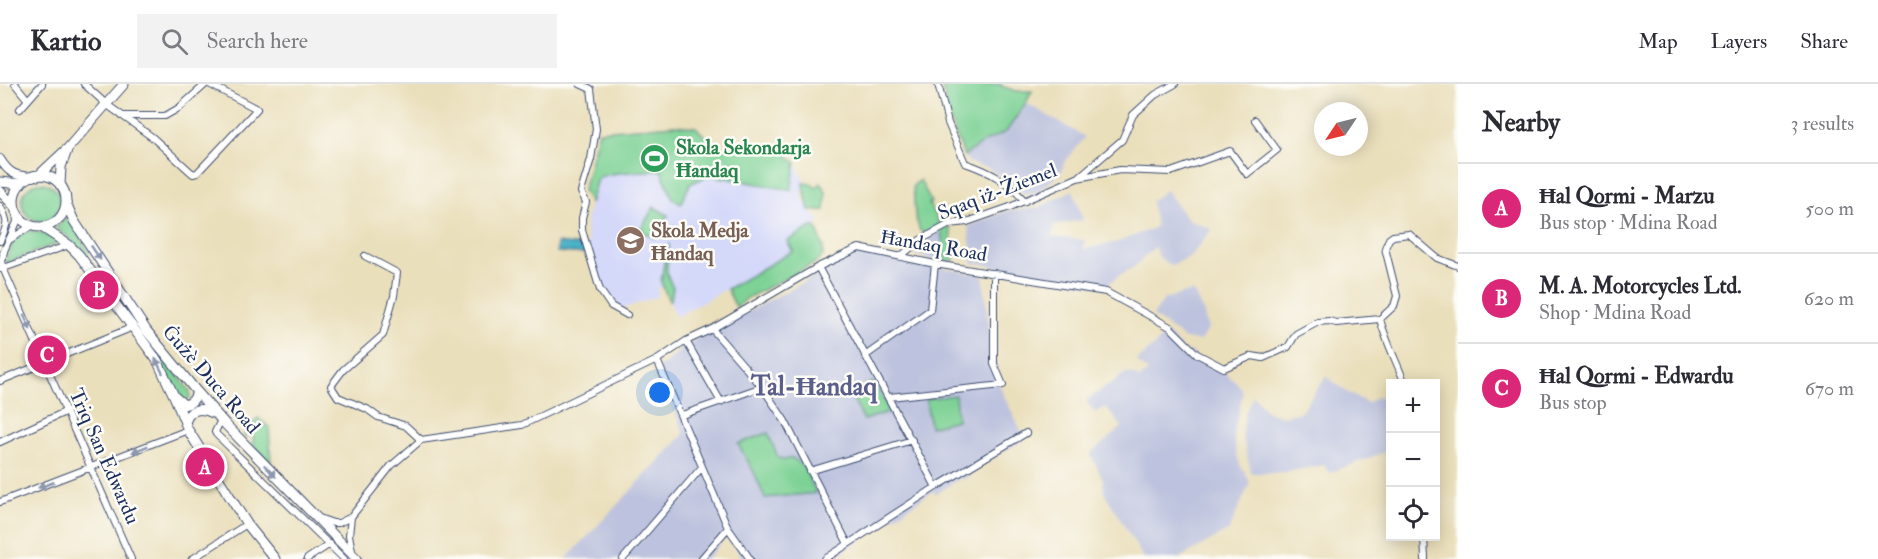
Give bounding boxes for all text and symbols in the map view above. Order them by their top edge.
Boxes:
search box [137,14,557,68]
text: Kartio [30,24,101,59]
icon: search [158,25,191,58]
text: Search here [206,27,308,55]
text: Map [1638,28,1678,55]
text: Layers [1711,28,1767,55]
text: Share [1800,28,1848,55]
north arrow [1314,102,1368,156]
text: Nearby [1482,107,1560,139]
text: 3 results [1791,111,1854,136]
place label: Skola Sekondarja Ħandaq [676,135,811,184]
sports icon: Skola Sekondarja Ħandaq [639,142,671,174]
street label: Sqaq iż-Żiemel [934,156,1060,226]
text: Ħal Qormi - Marzu [1539,182,1715,210]
text: A [1495,196,1508,221]
text: 500 m [1805,196,1854,221]
text: Bus stop · Mdina Road [1539,210,1718,235]
place label: Skola Medja Ħandaq [651,218,749,267]
street label: Ħandaq Road [879,224,989,267]
school or university icon: Skola Medja Ħandaq [614,225,646,257]
one-way arrow [90,245,102,261]
pin: B [80,268,118,312]
text: M. A. Motorcycles Ltd. [1539,272,1742,300]
text: B [1495,286,1508,311]
text: 620 m [1804,286,1854,311]
text: Shop · Mdina Road [1539,300,1691,325]
one-way arrow [22,313,31,330]
street label: Ġużè Duca Road [158,320,266,439]
pin: C [28,332,66,378]
one-way arrow [154,357,164,374]
text: Ħal Qormi - Edwardu [1539,362,1734,390]
district label: Tal-Ħandaq [750,371,877,404]
text: C [1494,376,1509,401]
text: 670 m [1805,376,1854,401]
your location [645,378,674,407]
map controls [1386,379,1440,541]
button: + [1386,379,1440,433]
street label: Triq San Edwardu [63,384,146,528]
text: Bus stop [1539,390,1607,415]
button: − [1386,433,1440,487]
pin: A [186,444,224,490]
one-way arrow [131,445,149,454]
one-way arrow [263,463,277,478]
one-way arrow [37,481,55,490]
button: locate [1386,487,1440,541]

